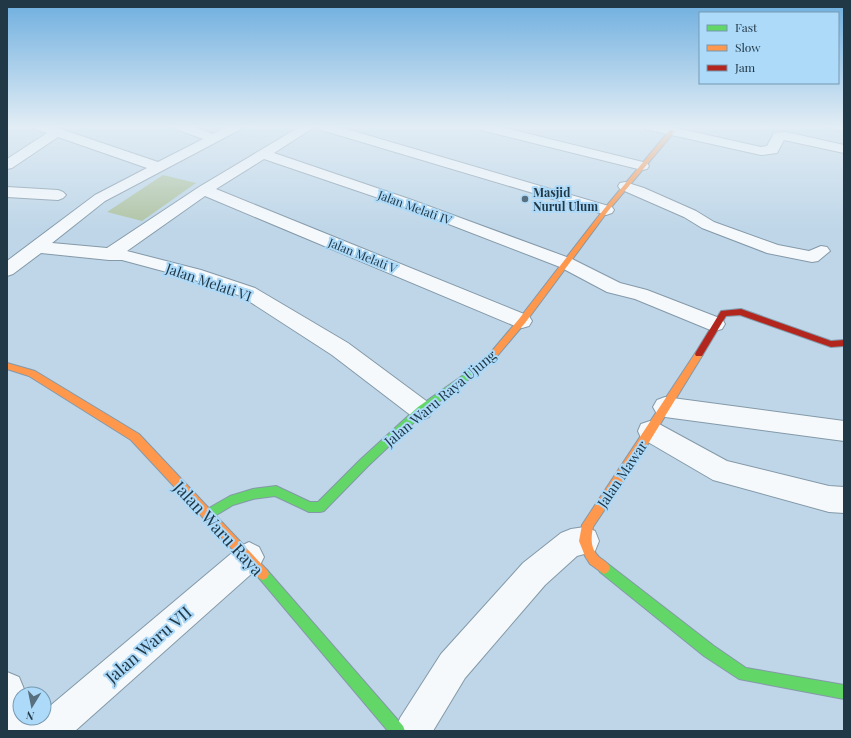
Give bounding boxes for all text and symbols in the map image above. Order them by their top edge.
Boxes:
legend [699,12,839,84]
text: Fast [735,19,758,35]
text: Slow [735,39,761,55]
text: Jam [734,59,756,75]
place label: Masjid Nurul Ulum [533,184,598,214]
street label: Jalan Melati IV [375,186,454,228]
marker: Masjid Nurul Ulum [520,194,530,204]
street label: Jalan Melati V [325,234,400,276]
street label: Jalan Melati VI [163,258,255,306]
street label: Jalan Waru Raya Ujung [379,345,500,451]
street label: Jalan Mawar [592,436,652,512]
street label: Jalan Waru Raya [169,475,269,580]
street label: Jalan Waru VII [100,600,196,688]
north arrow [12,686,52,726]
text: N [25,708,35,724]

